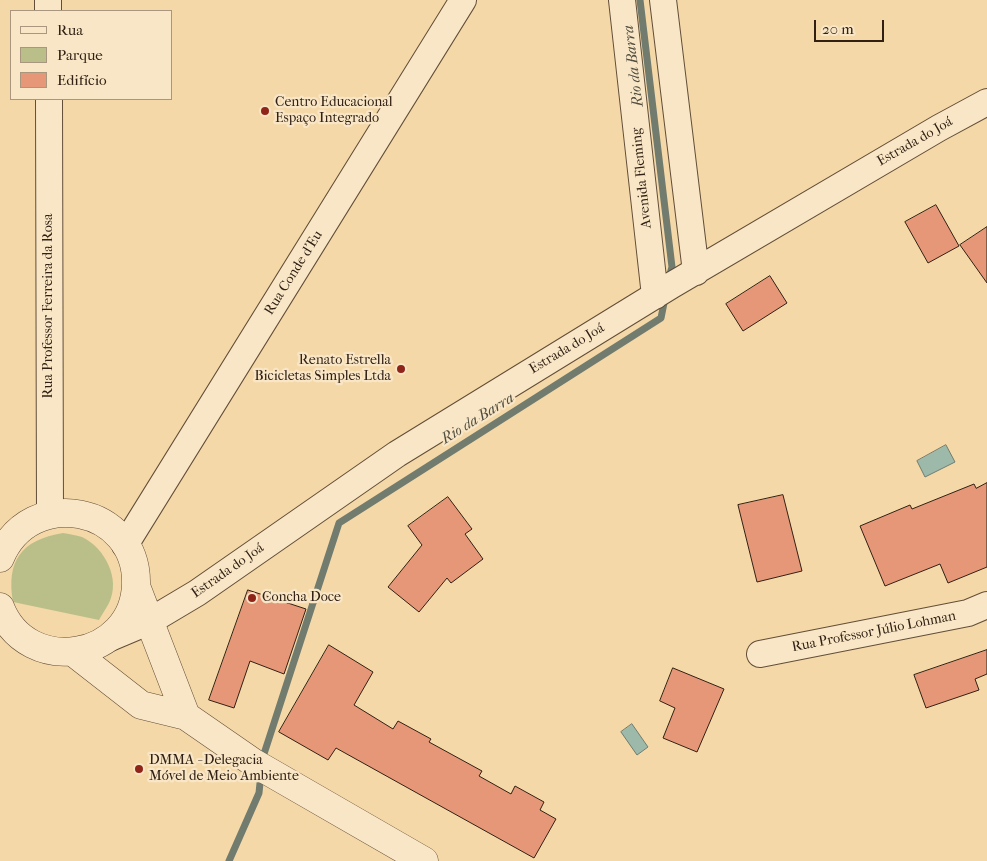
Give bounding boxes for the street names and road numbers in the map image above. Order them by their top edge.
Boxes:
street label: Estrada do Joá [874,114,956,170]
street label: Avenida Fleming [628,127,656,229]
street label: Rua Professor Ferreira da Rosa [41,214,57,398]
street label: Rua Conde d'Eu [261,228,327,318]
street label: Estrada do Joá [526,320,608,378]
street label: Estrada do Joá [189,540,267,602]
street label: Rua Professor Júlio Lohman [791,608,957,656]

